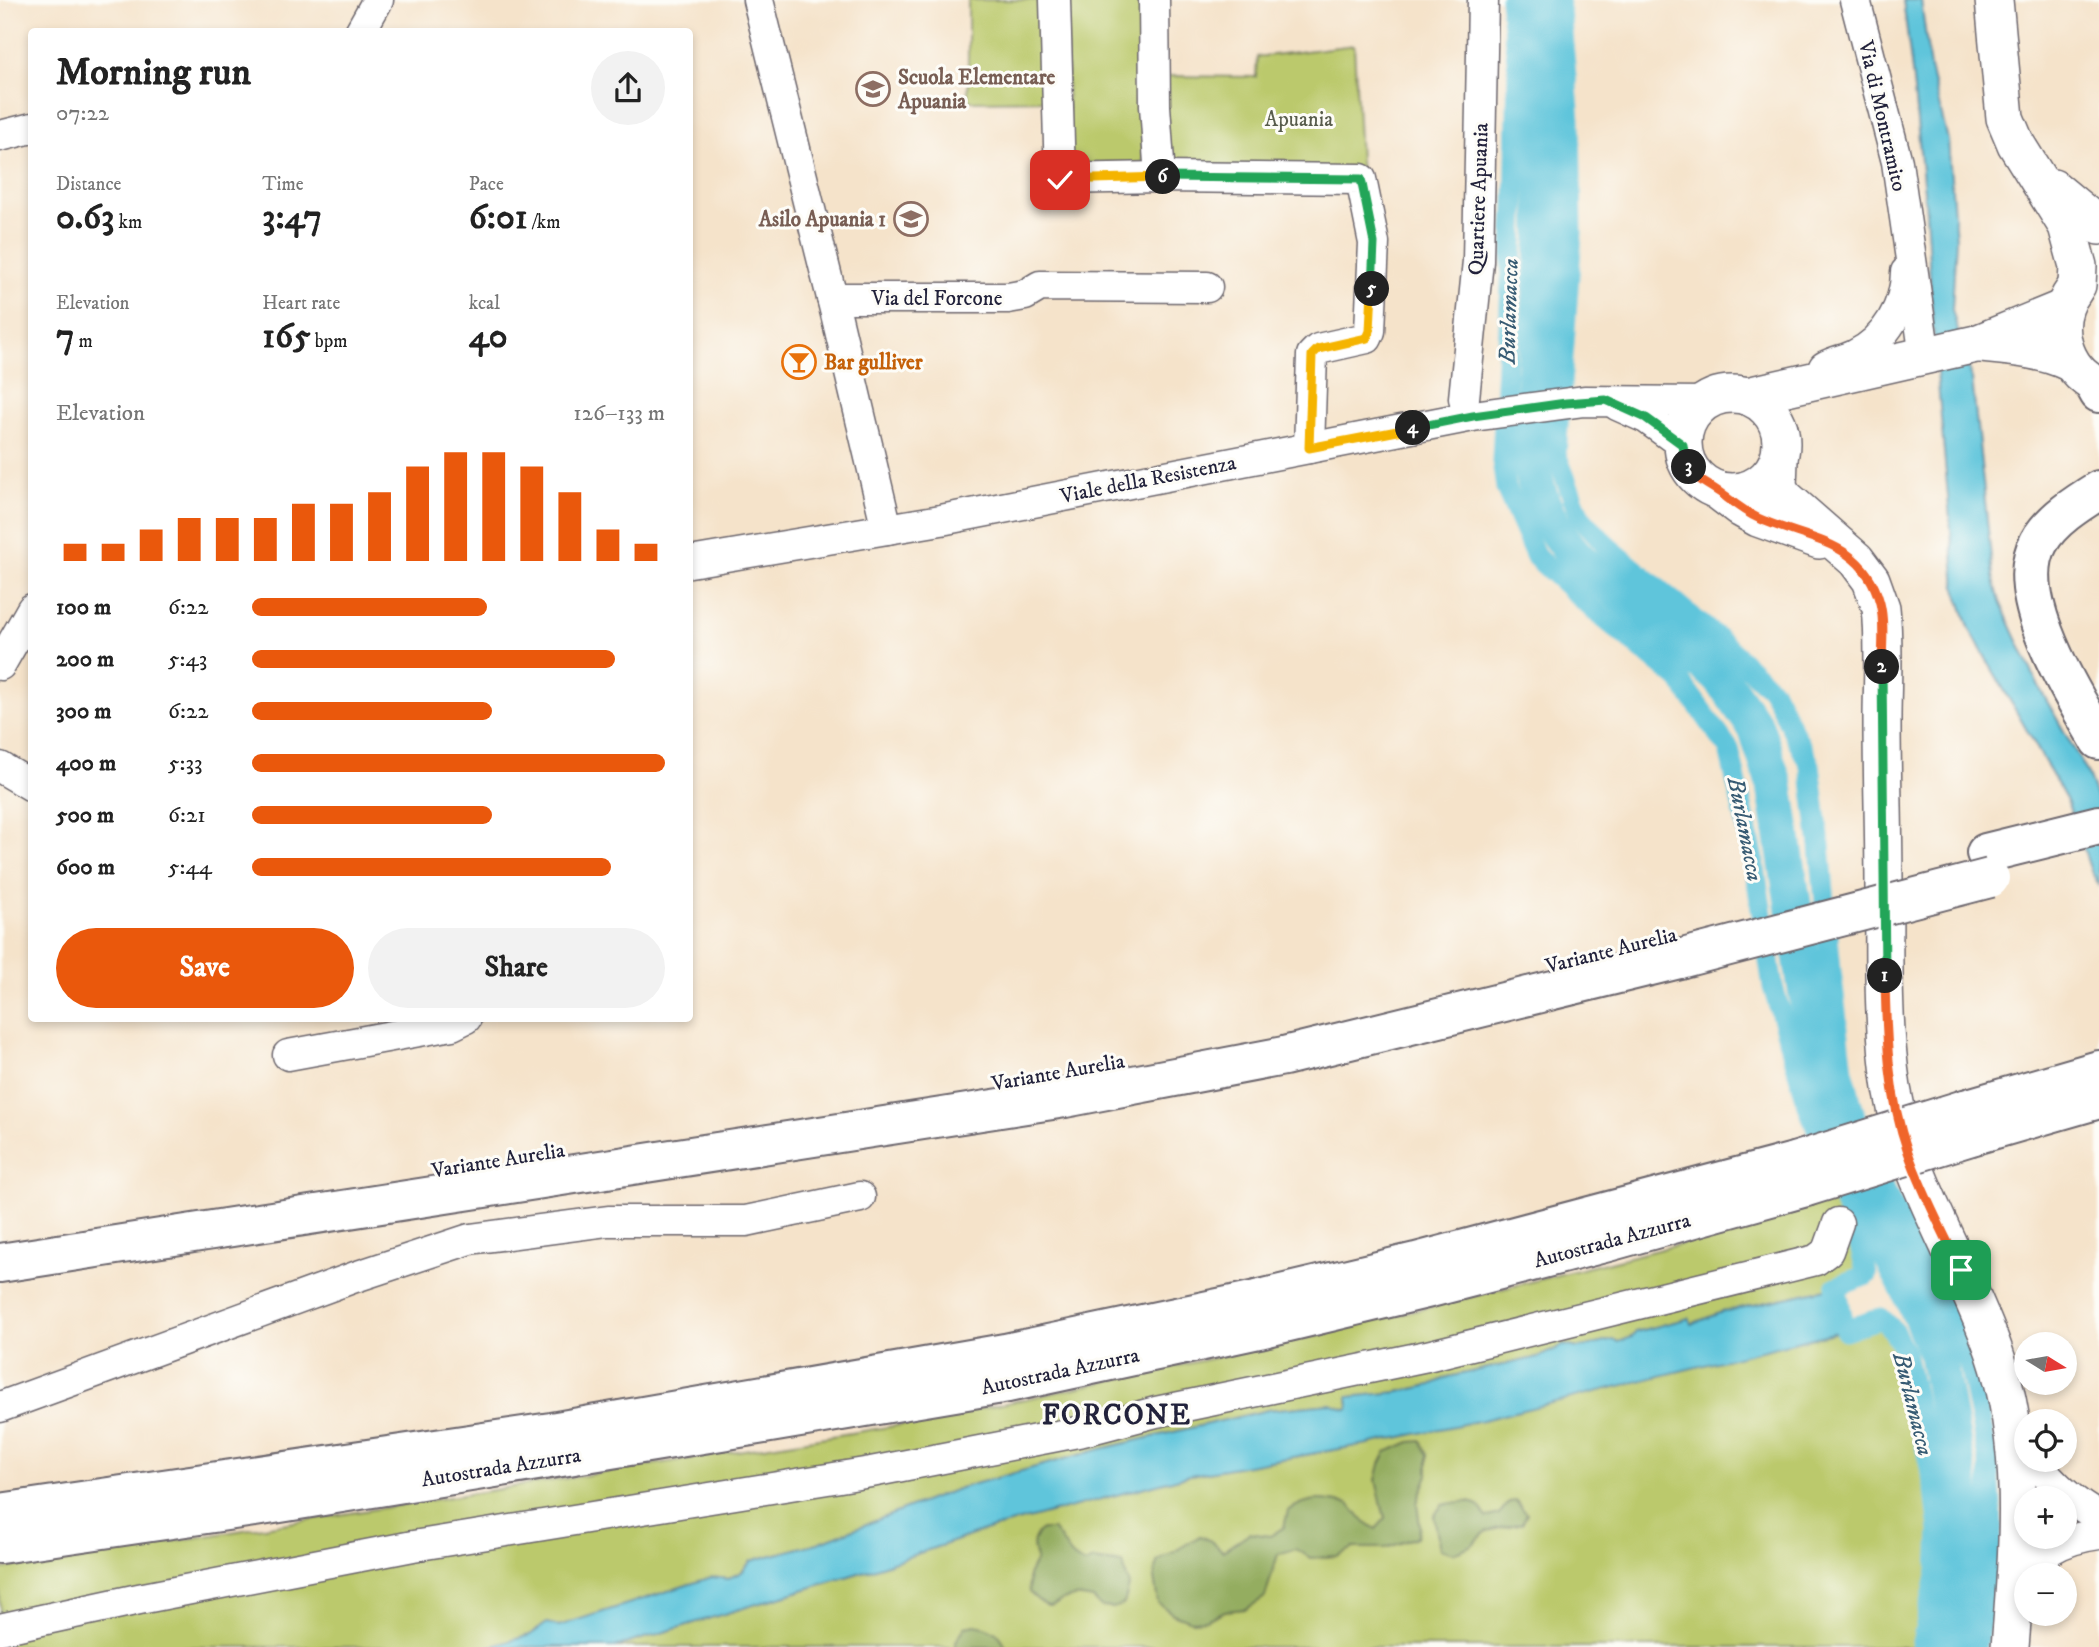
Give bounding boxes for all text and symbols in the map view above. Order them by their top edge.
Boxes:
street label: Via di Montramito [1852,37,1912,194]
text: Morning run [56,49,251,97]
button: share [591,51,665,125]
place label: Scuola Elementare Apuania [897,65,1056,115]
school or university icon: Scuola Elementare Apuania [854,70,892,108]
text: 07:22 [56,99,109,128]
park label: Apuania [1265,107,1333,133]
street label: Quartiere Apuania [1463,122,1495,276]
pin [1030,150,1090,210]
pin: 6 [1146,160,1180,194]
icon: check [1041,161,1079,199]
text: 6 [1158,165,1167,188]
text: Distance [56,173,121,196]
text: Time [262,173,304,196]
text: Pace [469,173,504,196]
text: 0.63 [56,196,114,240]
text: 3:47 [262,196,322,240]
text: 6:01 [469,196,528,240]
school or university icon: Asilo Apuania 1 [892,200,930,238]
place label: Asilo Apuania 1 [758,207,886,233]
text: km [114,211,142,234]
text: /km [528,211,560,234]
water label: Burlamacca [1493,258,1526,365]
pin: 5 [1354,272,1390,306]
text: 5 [1367,277,1376,300]
street label: Via del Forcone [871,286,1003,312]
text: Elevation [56,292,130,315]
text: Heart rate [262,292,340,315]
text: kcal [469,292,500,315]
text: 7 [56,315,74,359]
text: 165 [262,315,311,359]
text: 40 [469,315,508,359]
text: m [74,330,93,353]
text: bpm [311,330,347,353]
bar icon: Bar gulliver [780,343,818,381]
place label: Bar gulliver [824,350,924,376]
text: Elevation [56,399,145,428]
text: 126–133 m [573,399,665,428]
pin: 4 [1396,410,1430,446]
text: 4 [1407,416,1418,439]
pin: 3 [1672,449,1706,484]
street label: Viale della Resistenza [1057,450,1238,510]
text: 3 [1685,455,1692,478]
text: 100 m [56,593,111,622]
text: 6:22 [168,593,209,622]
text: 200 m [56,645,114,674]
text: 5:43 [168,645,207,674]
pin: 2 [1864,650,1899,684]
text: 2 [1877,655,1886,678]
text: 300 m [56,697,112,726]
text: 6:22 [168,697,209,726]
text: 400 m [56,749,116,778]
text: 5:33 [168,749,203,778]
water label: Burlamacca [1720,774,1769,884]
text: 500 m [56,801,114,830]
text: 6:21 [168,801,206,830]
text: 600 m [56,853,115,882]
text: 5:44 [168,853,212,882]
street label: Variante Aurelia [1542,922,1680,980]
button: Save [56,928,354,1008]
button: Share [368,928,665,1008]
pin: 1 [1868,958,1902,993]
text: 1 [1881,964,1888,987]
street label: Variante Aurelia [989,1048,1127,1098]
street label: Variante Aurelia [429,1138,567,1185]
street label: Autostrada Azzurra [1531,1208,1693,1274]
pin [1931,1240,1991,1300]
icon: arrive [1942,1251,1980,1289]
north arrow [2014,1332,2077,1395]
map controls [2014,1332,2077,1626]
street label: Autostrada Azzurra [979,1342,1142,1401]
water label: Burlamacca [1885,1349,1939,1459]
district label: FORCONE [1042,1398,1192,1433]
button: locate [2014,1409,2077,1472]
street label: Autostrada Azzurra [420,1443,583,1493]
button: + [2014,1486,2077,1549]
button: − [2014,1563,2077,1626]

